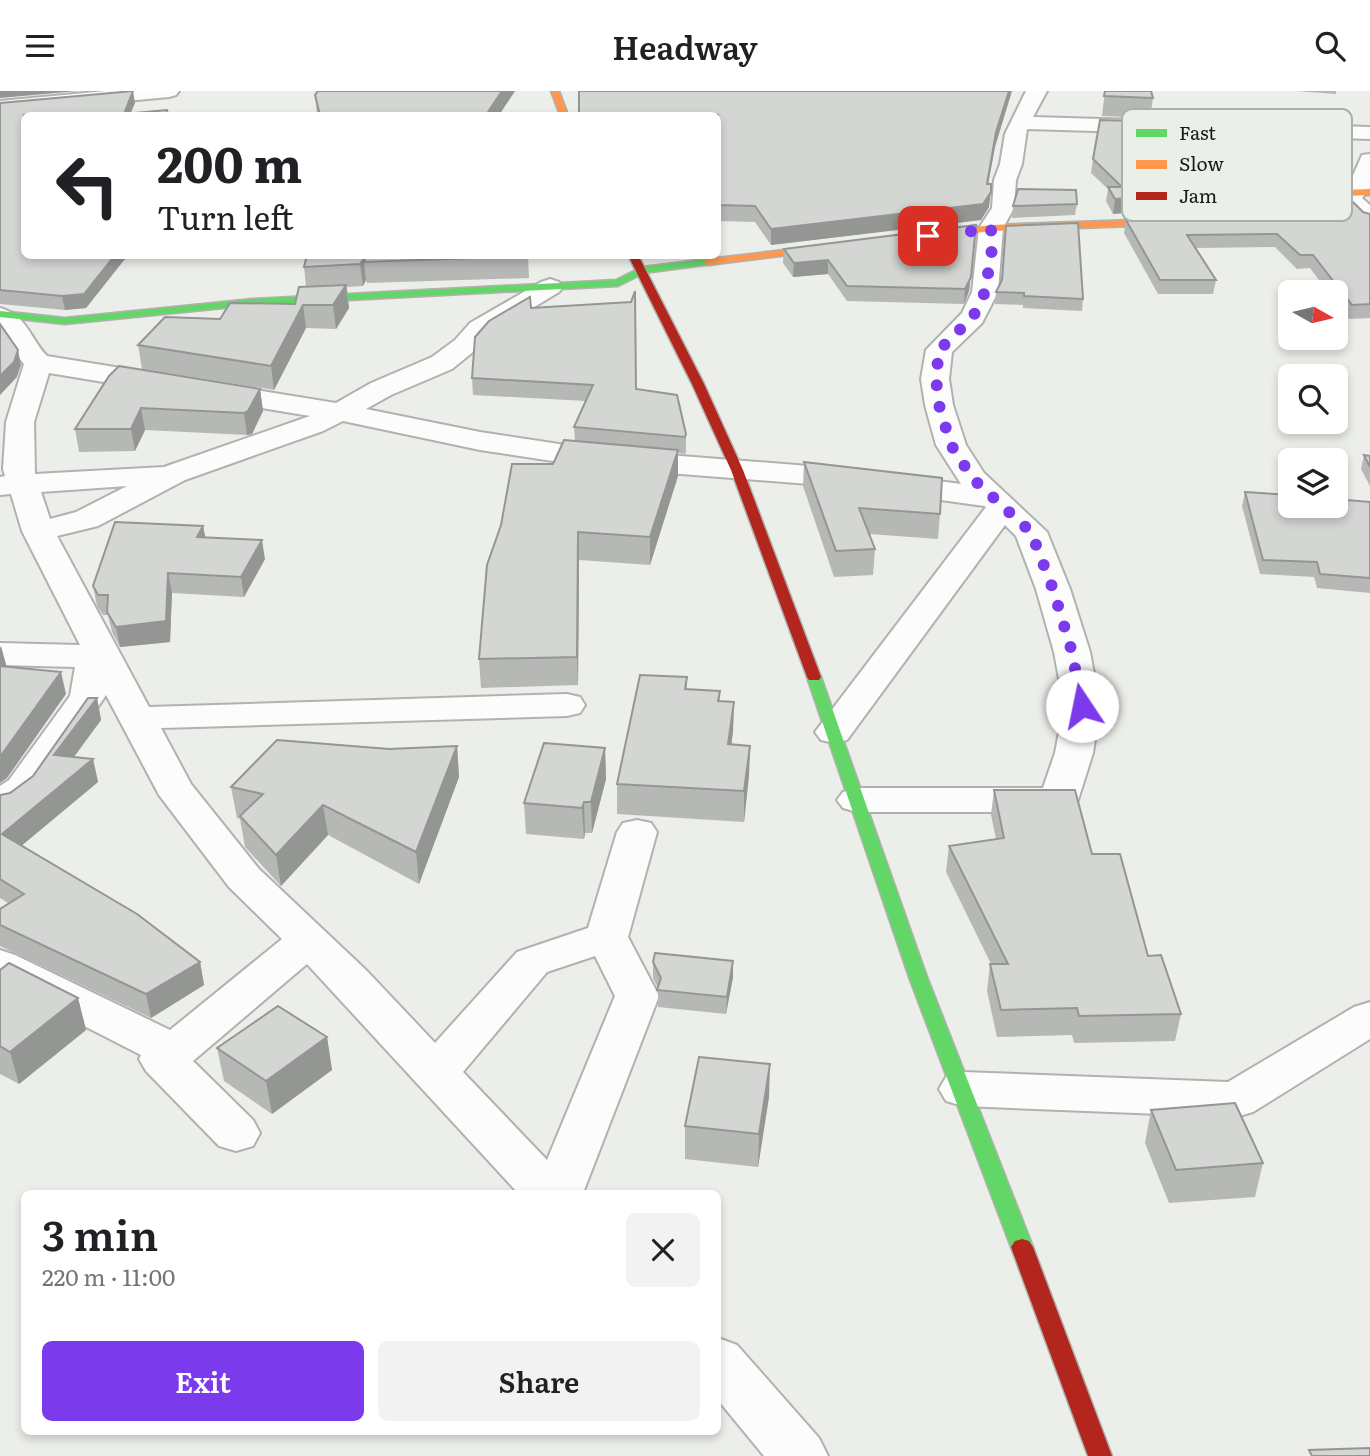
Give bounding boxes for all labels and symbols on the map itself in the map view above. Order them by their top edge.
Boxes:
legend [1122,109,1352,221]
text: Fast [1179,118,1216,146]
text: Slow [1179,149,1224,177]
text: Jam [1179,181,1217,209]
pin [898,206,958,266]
north arrow [1278,280,1348,350]
position arrow [1045,669,1119,743]

